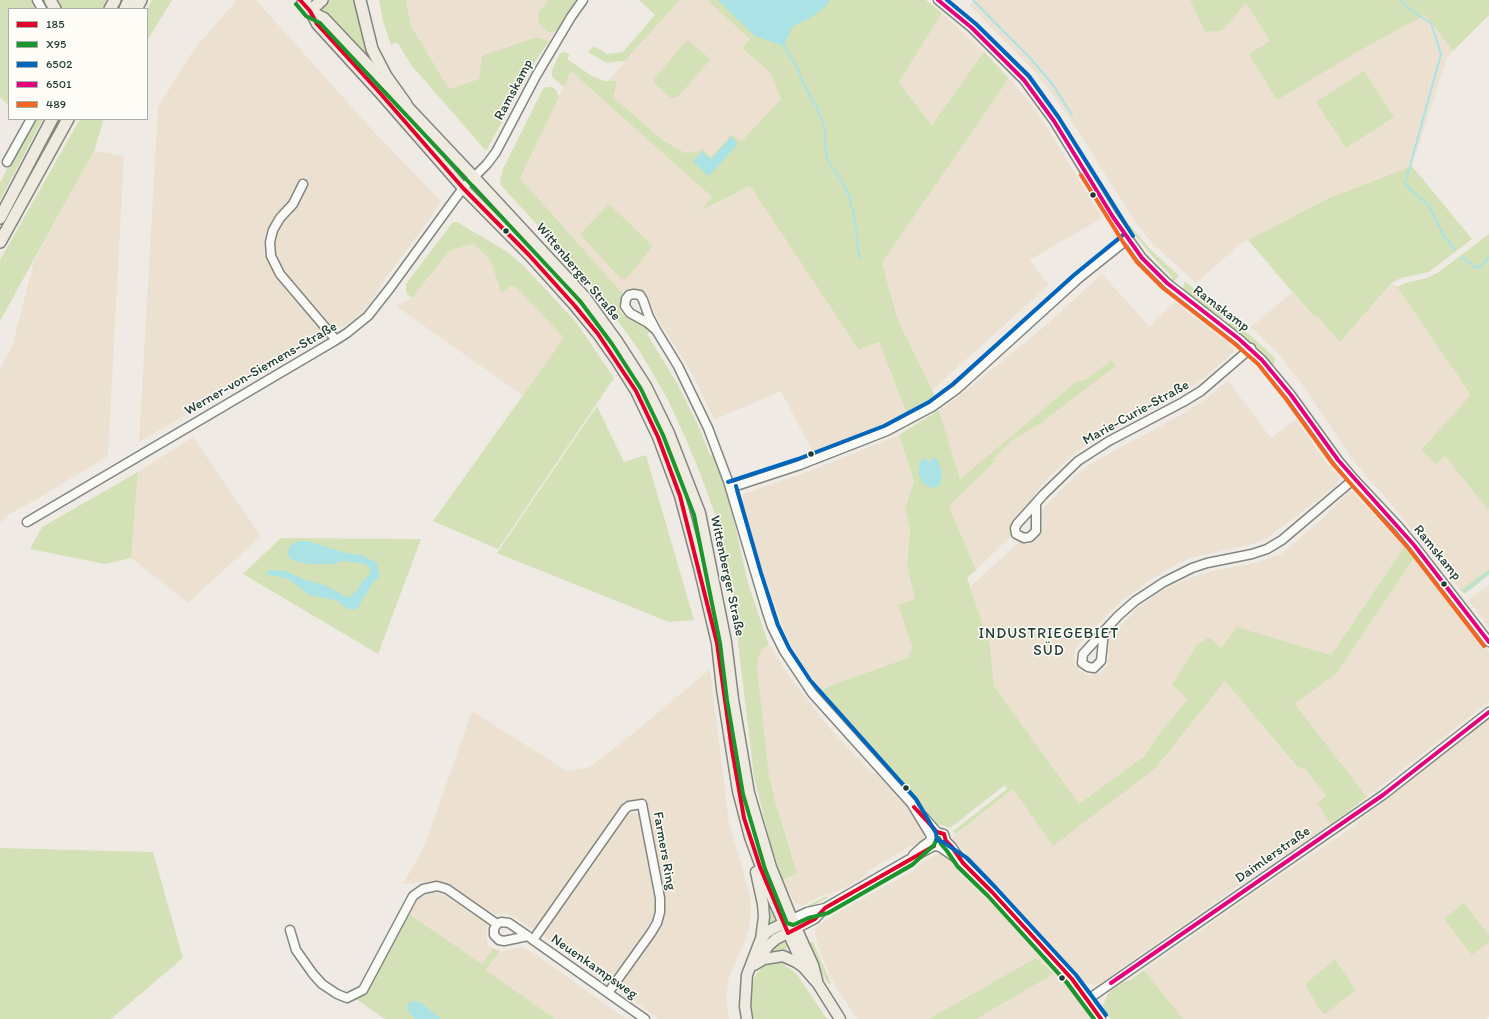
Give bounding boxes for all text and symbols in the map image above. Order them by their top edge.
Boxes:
legend [8,8,148,120]
text: 185 [46,17,64,31]
text: X95 [46,37,66,51]
text: 6502 [46,57,72,71]
street label: Ramskamp [491,57,537,123]
text: 6501 [46,77,72,91]
text: 489 [46,97,66,111]
unlabelled marker [1088,190,1098,200]
street label: Wittenberger Straße [532,220,624,324]
unlabelled marker [501,226,511,236]
street label: Ramskamp [1189,282,1253,336]
street label: Werner-von-Siemens-Straße [182,318,340,420]
street label: Marie-Curie-Straße [1080,377,1192,449]
unlabelled marker [806,449,816,459]
street label: Wittenberger Straße [706,514,748,638]
street label: Ramskamp [1410,522,1464,584]
unlabelled marker [1439,579,1449,589]
district label: INDUSTRIEGEBIET SÜD [979,625,1119,660]
unlabelled marker [901,783,911,793]
street label: Farmers Ring [649,810,679,892]
street label: Daimlerstraße [1232,823,1314,887]
street label: Neuenkampsweg [548,931,640,1003]
unlabelled marker [1057,973,1067,983]

